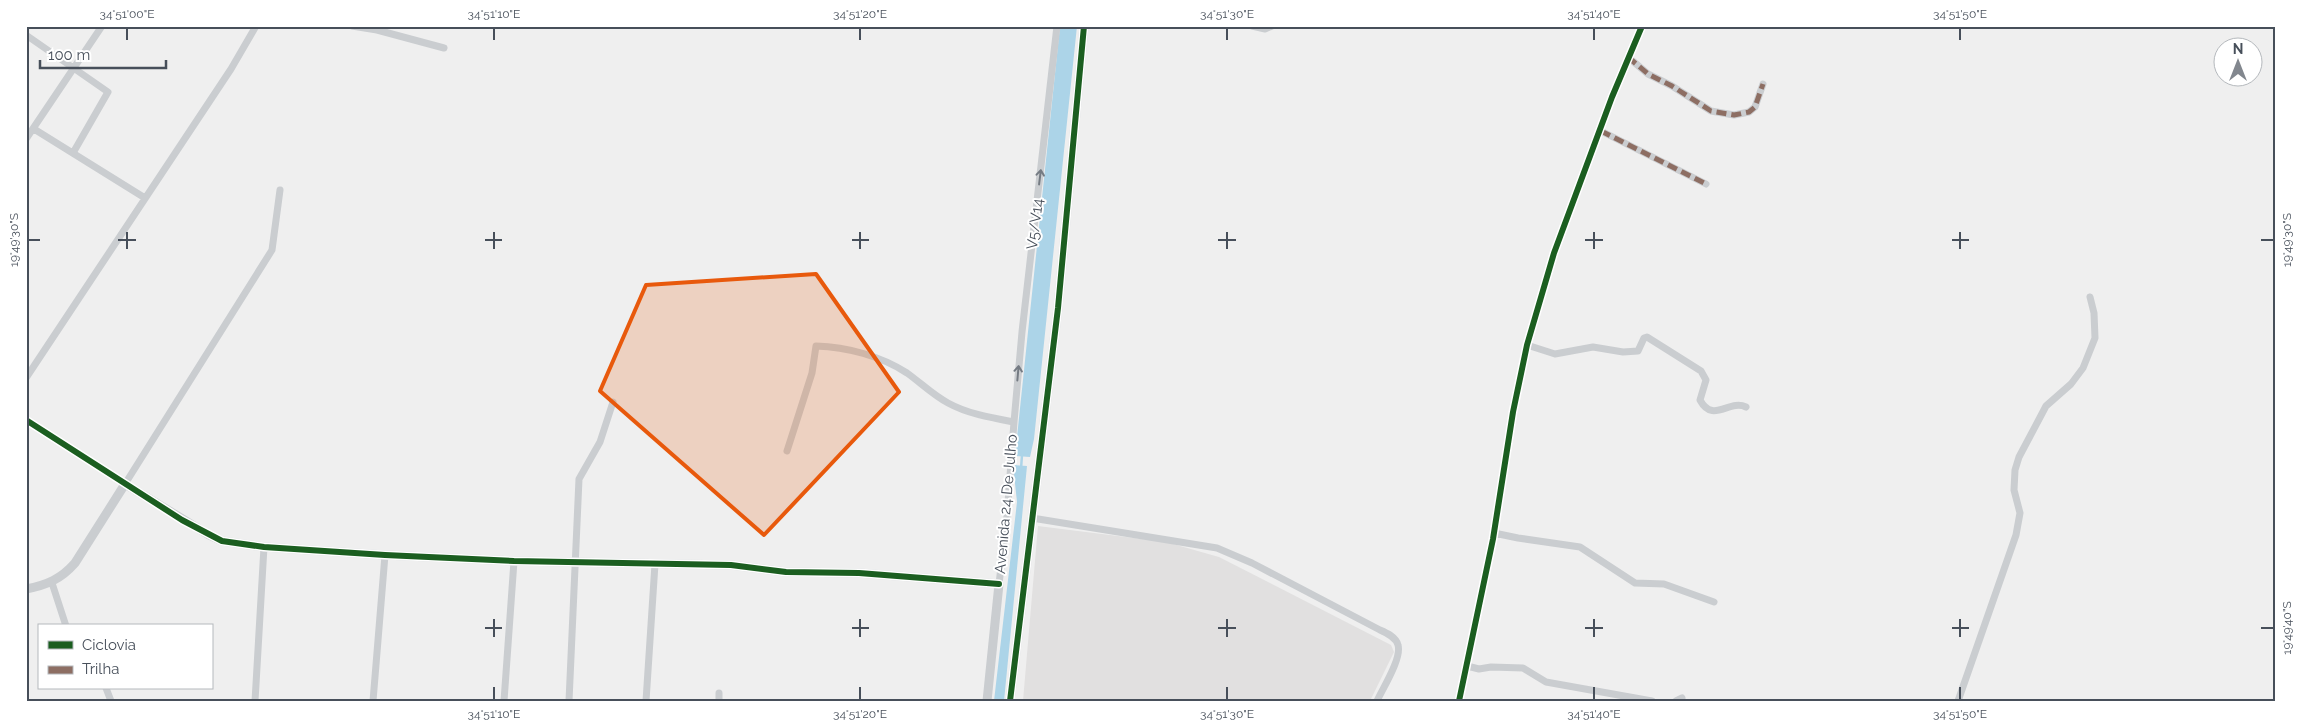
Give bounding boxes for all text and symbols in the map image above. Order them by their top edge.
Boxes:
text: 34°51'00"E [100,7,154,21]
text: 34°51'10"E [468,7,520,21]
text: 34°51'20"E [833,7,887,21]
text: 34°51'30"E [1200,7,1254,21]
text: 34°51'40"E [1567,7,1621,21]
text: 34°51'50"E [1933,7,1987,21]
scale bar [40,38,166,70]
north arrow [2214,38,2264,88]
text: N [2233,41,2243,57]
text: 100 m [48,46,90,64]
one-way arrow [1035,169,1045,185]
street label: V5/V14 [1023,197,1047,251]
text: 19°49'30"S [7,213,21,267]
text: 19°49'30"S [2280,213,2294,267]
one-way arrow [1014,365,1023,381]
street label: Avenida 24 De Julho [991,433,1021,575]
text: 19°49'40"S [2280,601,2294,655]
legend [38,624,212,690]
text: Ciclovia [82,636,136,654]
text: Trilha [82,660,119,678]
text: 34°51'10"E [468,707,520,721]
text: 34°51'20"E [833,707,887,721]
text: 34°51'30"E [1200,707,1254,721]
text: 34°51'40"E [1567,707,1621,721]
text: 34°51'50"E [1933,707,1987,721]

